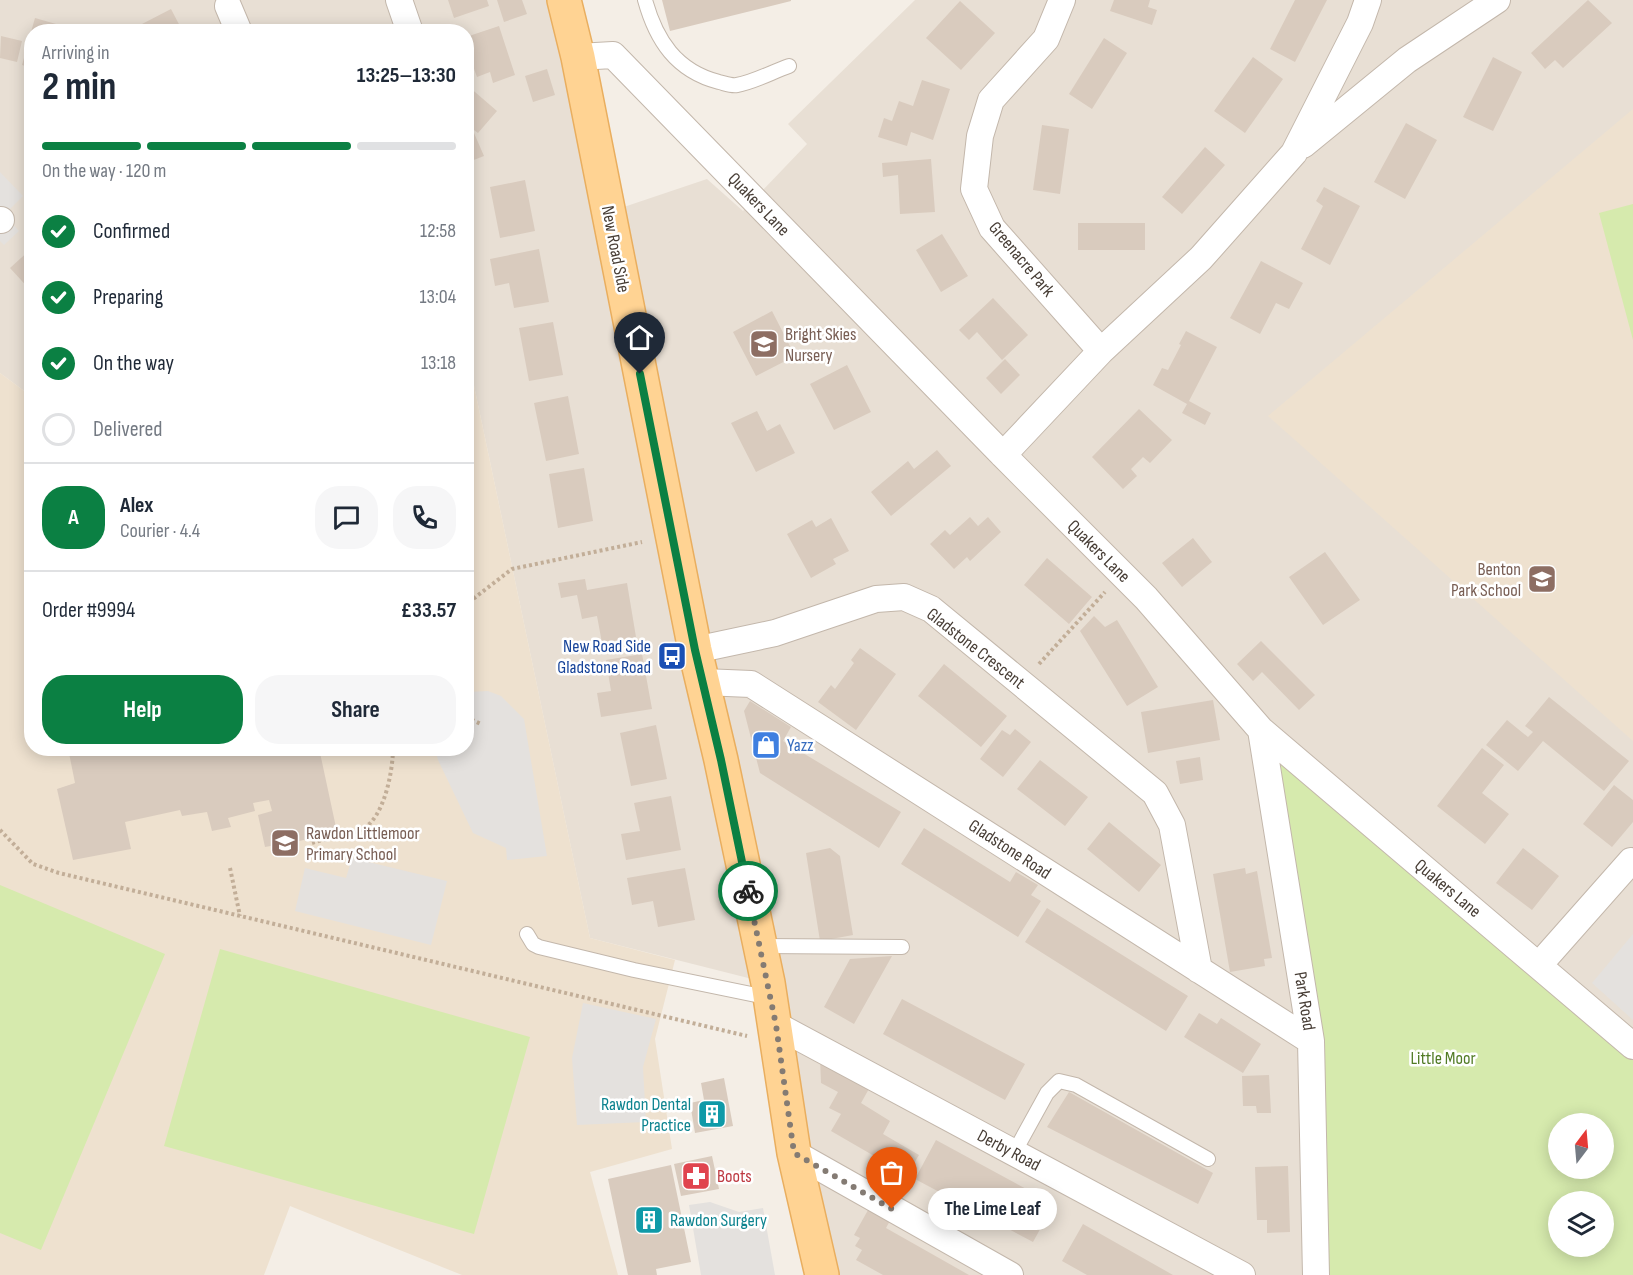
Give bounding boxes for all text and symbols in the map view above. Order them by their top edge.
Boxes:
text: Arriving in [42,41,110,65]
text: 13:25–13:30 [357,62,456,89]
text: 2 min [42,64,116,111]
text: On the way · 120 m [42,159,166,183]
street label: Quakers Lane [723,168,794,240]
street label: New Road Side [597,204,634,294]
icon: check [42,215,75,248]
text: Confirmed [93,218,170,245]
street label: Greenacre Park [984,218,1059,301]
text: 12:58 [420,219,456,243]
icon: check [42,281,75,314]
text: Preparing [93,284,163,311]
text: 13:04 [420,285,456,309]
pin [614,312,665,374]
icon: home [623,321,656,354]
place label: Bright Skies Nursery [785,324,857,366]
school or university icon: Bright Skies Nursery [748,328,780,360]
icon: check [42,347,75,380]
text: On the way [93,350,174,377]
text: 13:18 [421,351,456,375]
text: Delivered [93,416,162,443]
button: chat [315,486,378,549]
button: phone [393,486,456,549]
text: Alex [120,492,153,519]
text: A [68,504,79,531]
street label: Quakers Lane [1063,516,1134,587]
text: Courier · 4.4 [120,519,200,543]
place label: Benton Park School [1451,559,1521,601]
school or university icon: Benton Park School [1526,563,1558,595]
text: Order #9994 [42,597,135,624]
text: £33.57 [401,597,456,624]
street label: Gladstone Crescent [922,604,1029,694]
place label: New Road Side Gladstone Road [557,636,651,678]
bus stop icon: New Road Side Gladstone Road [656,640,688,672]
button: Help [42,675,243,744]
button: Share [255,675,456,744]
shop icon: Yazz [750,729,782,761]
place label: Yazz [787,735,814,756]
street label: Gladstone Road [965,815,1055,884]
place label: Rawdon Littlemoor Primary School [306,823,420,865]
school or university icon: Rawdon Littlemoor Primary School [269,827,301,859]
street label: Quakers Lane [1410,855,1485,922]
courier [718,861,778,921]
icon: bike [732,875,765,908]
street label: Park Road [1290,970,1320,1032]
park label: Little Moor [1410,1048,1476,1069]
place label: Rawdon Dental Practice [601,1094,691,1136]
building icon: Rawdon Dental Practice [696,1098,728,1130]
north arrow [1548,1113,1614,1179]
map controls [1548,1113,1614,1257]
street label: Derby Road [974,1125,1044,1176]
pin [866,1147,917,1209]
icon: bag [875,1156,908,1189]
pharmacy icon: Boots [680,1160,712,1192]
place label: Boots [717,1166,752,1187]
callout: The Lime Leaf [928,1188,1057,1230]
button: layers [1548,1191,1614,1257]
text: The Lime Leaf [944,1197,1041,1221]
building icon: Rawdon Surgery [633,1204,665,1236]
place label: Rawdon Surgery [670,1210,767,1231]

